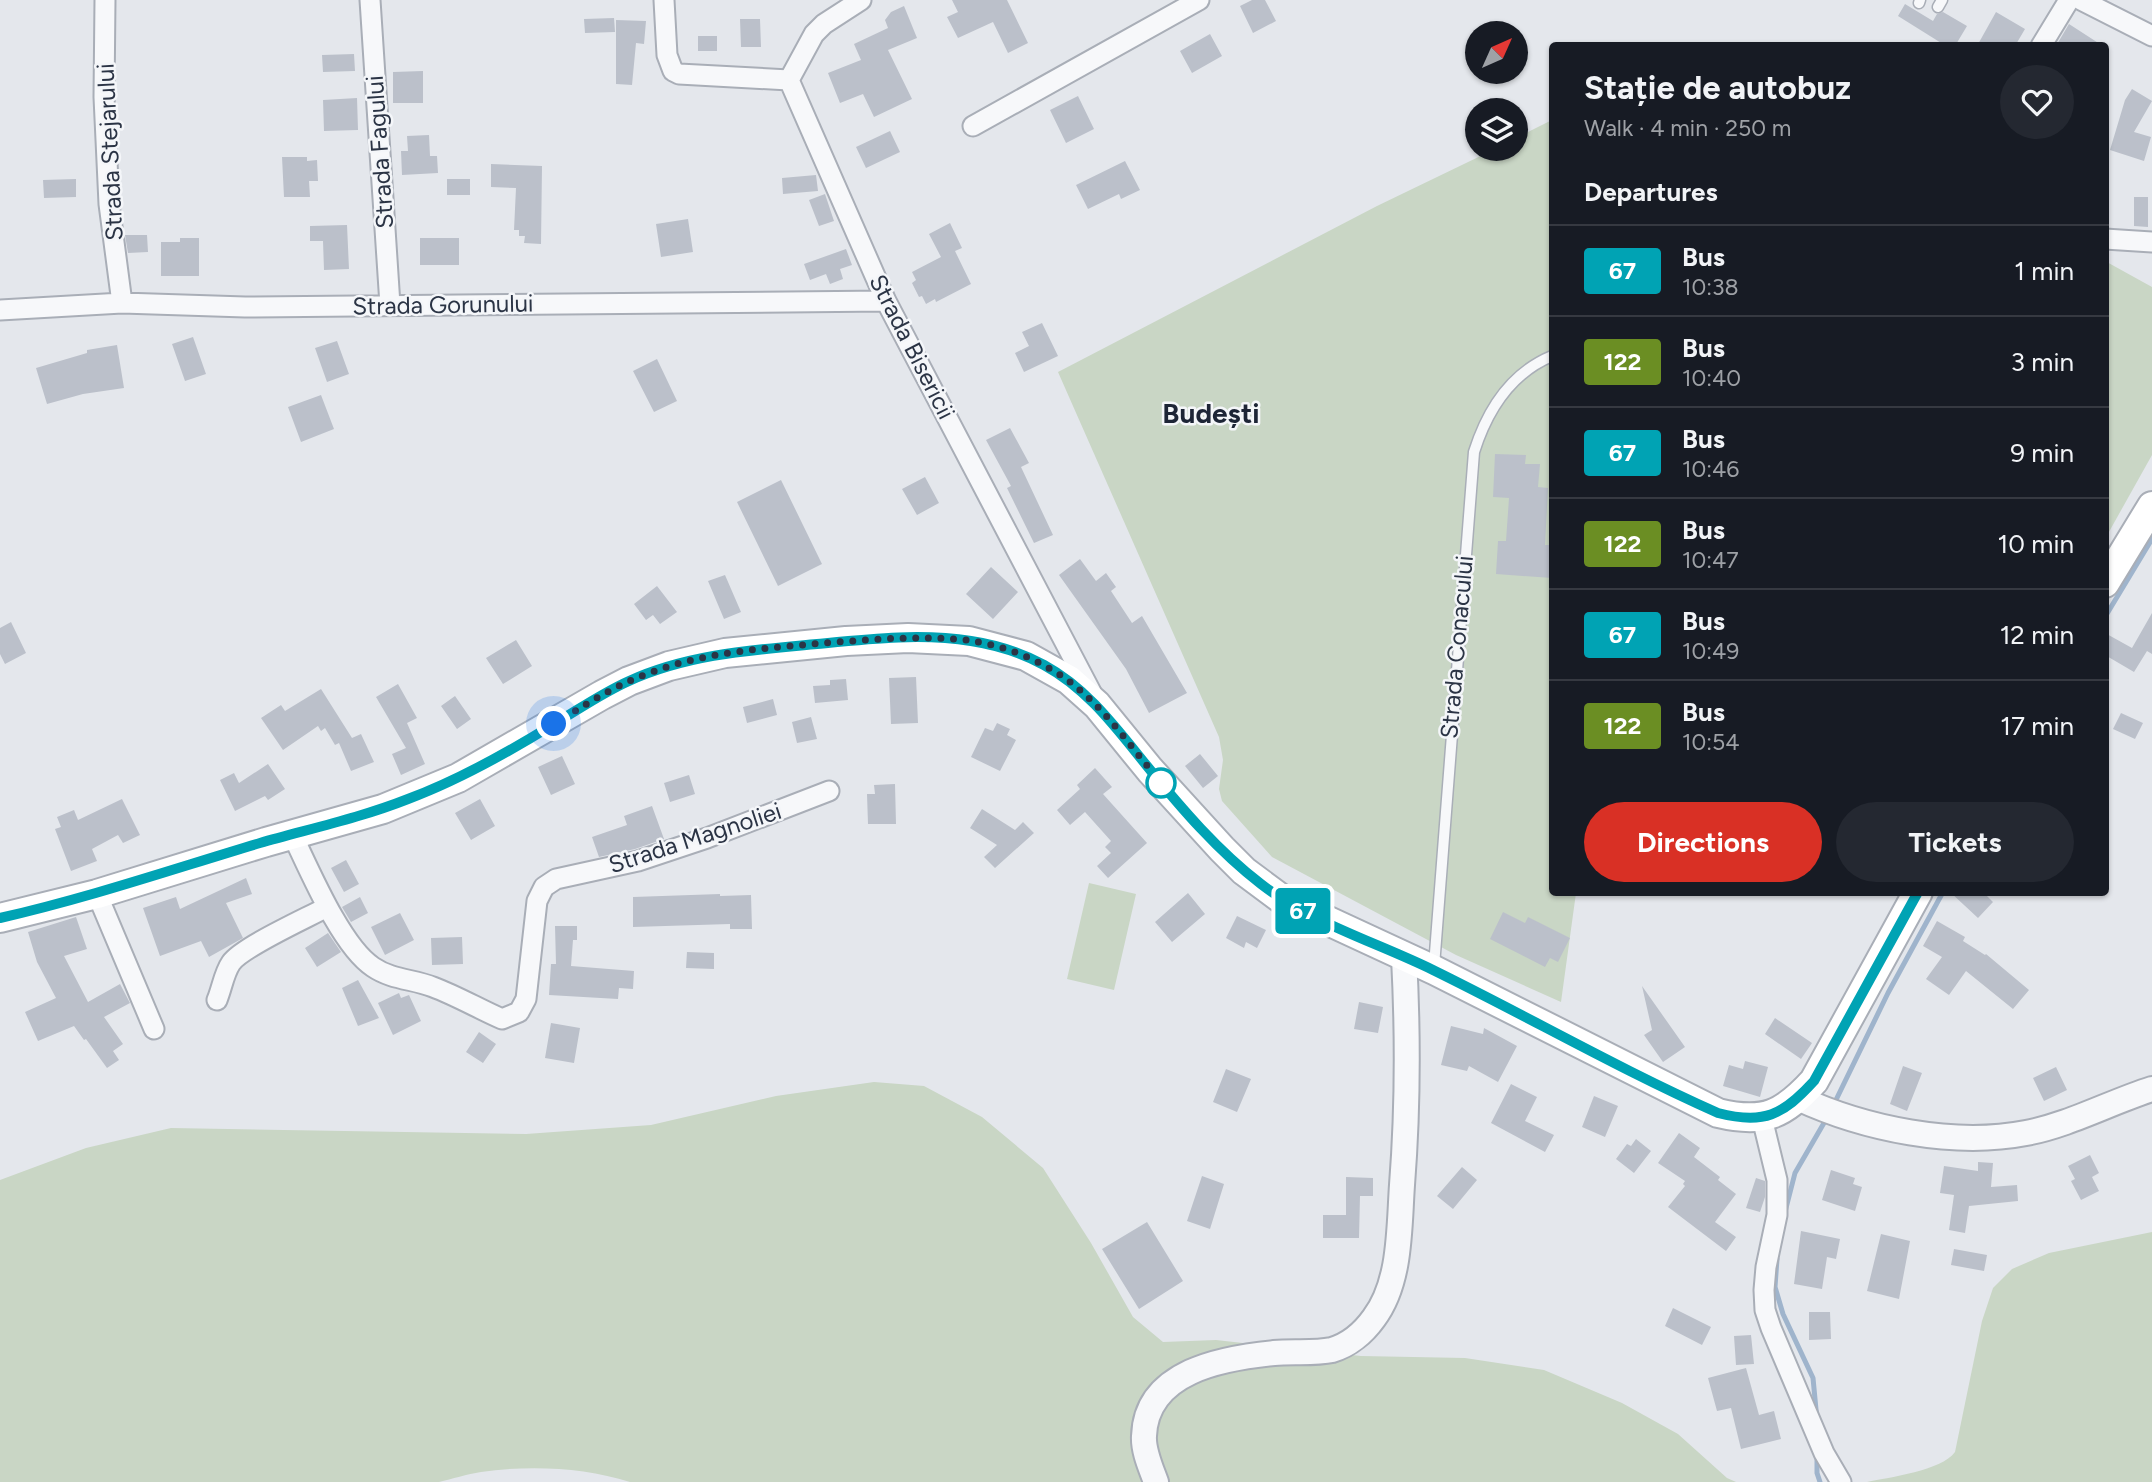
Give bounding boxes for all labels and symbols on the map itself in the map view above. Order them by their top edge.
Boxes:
north arrow [1465,21,1528,84]
street label: Strada Stejarului [90,63,129,242]
street label: Strada Fagului [360,75,399,229]
street label: Strada Bisericii [863,269,961,424]
street label: Strada Gorunului [352,288,534,321]
district label: Budești [1162,396,1260,430]
street label: Strada Conacului [1434,554,1479,740]
your location [536,706,571,741]
unlabelled marker [1146,768,1176,798]
street label: Strada Magnoliei [605,796,785,879]
line badge: 67 [1272,888,1334,934]

